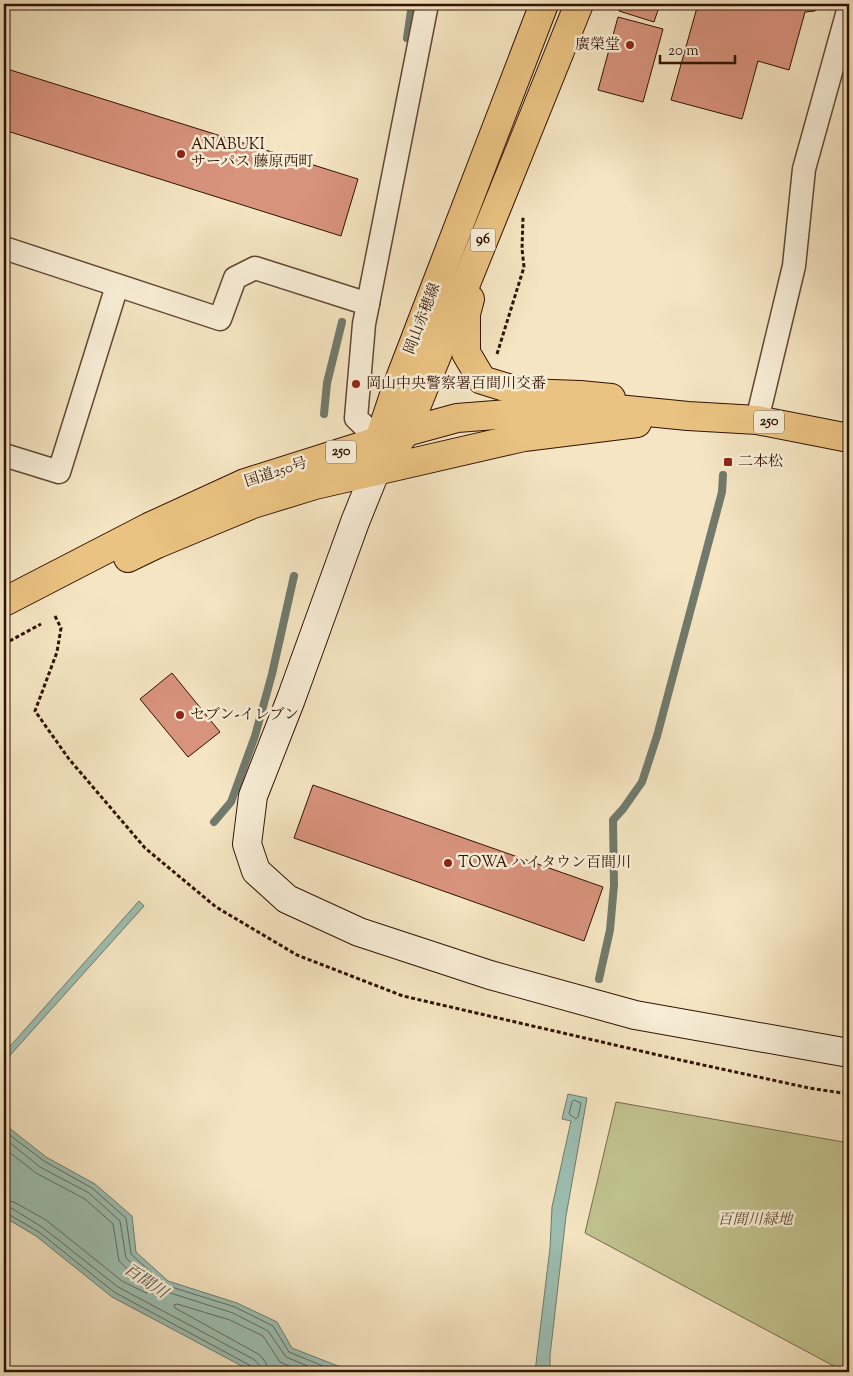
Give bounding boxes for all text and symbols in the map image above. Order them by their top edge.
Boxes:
scale bar [660,32,736,64]
place label: 廣榮堂 [575,35,620,56]
marker: 廣榮堂 [624,39,636,51]
text: 20 m [668,41,699,62]
place label: ANABUKI サーパス 藤原西町 [191,135,313,173]
marker: ANABUKI サーパス 藤原西町 [175,148,187,160]
road number: 96 [470,228,496,252]
street label: 岡山赤穂線 [400,280,446,358]
place label: 岡山中央警察署百間川交番 [366,374,546,395]
marker: 岡山中央警察署百間川交番 [350,378,362,390]
road number: 250 [754,411,784,434]
road number: 250 [326,441,356,464]
place label: 二本松 [738,452,783,473]
street label: 国道250号 [242,453,310,493]
marker: 二本松 [722,456,734,468]
place label: セブン-イレブン [190,705,299,726]
marker: セブン-イレブン [174,709,186,721]
place label: TOWA ハイタウン百間川 [458,853,631,874]
marker: TOWA ハイタウン百間川 [442,857,454,869]
park label: 百間川緑地 [717,1210,794,1231]
water label: 百間川 [119,1259,173,1306]

